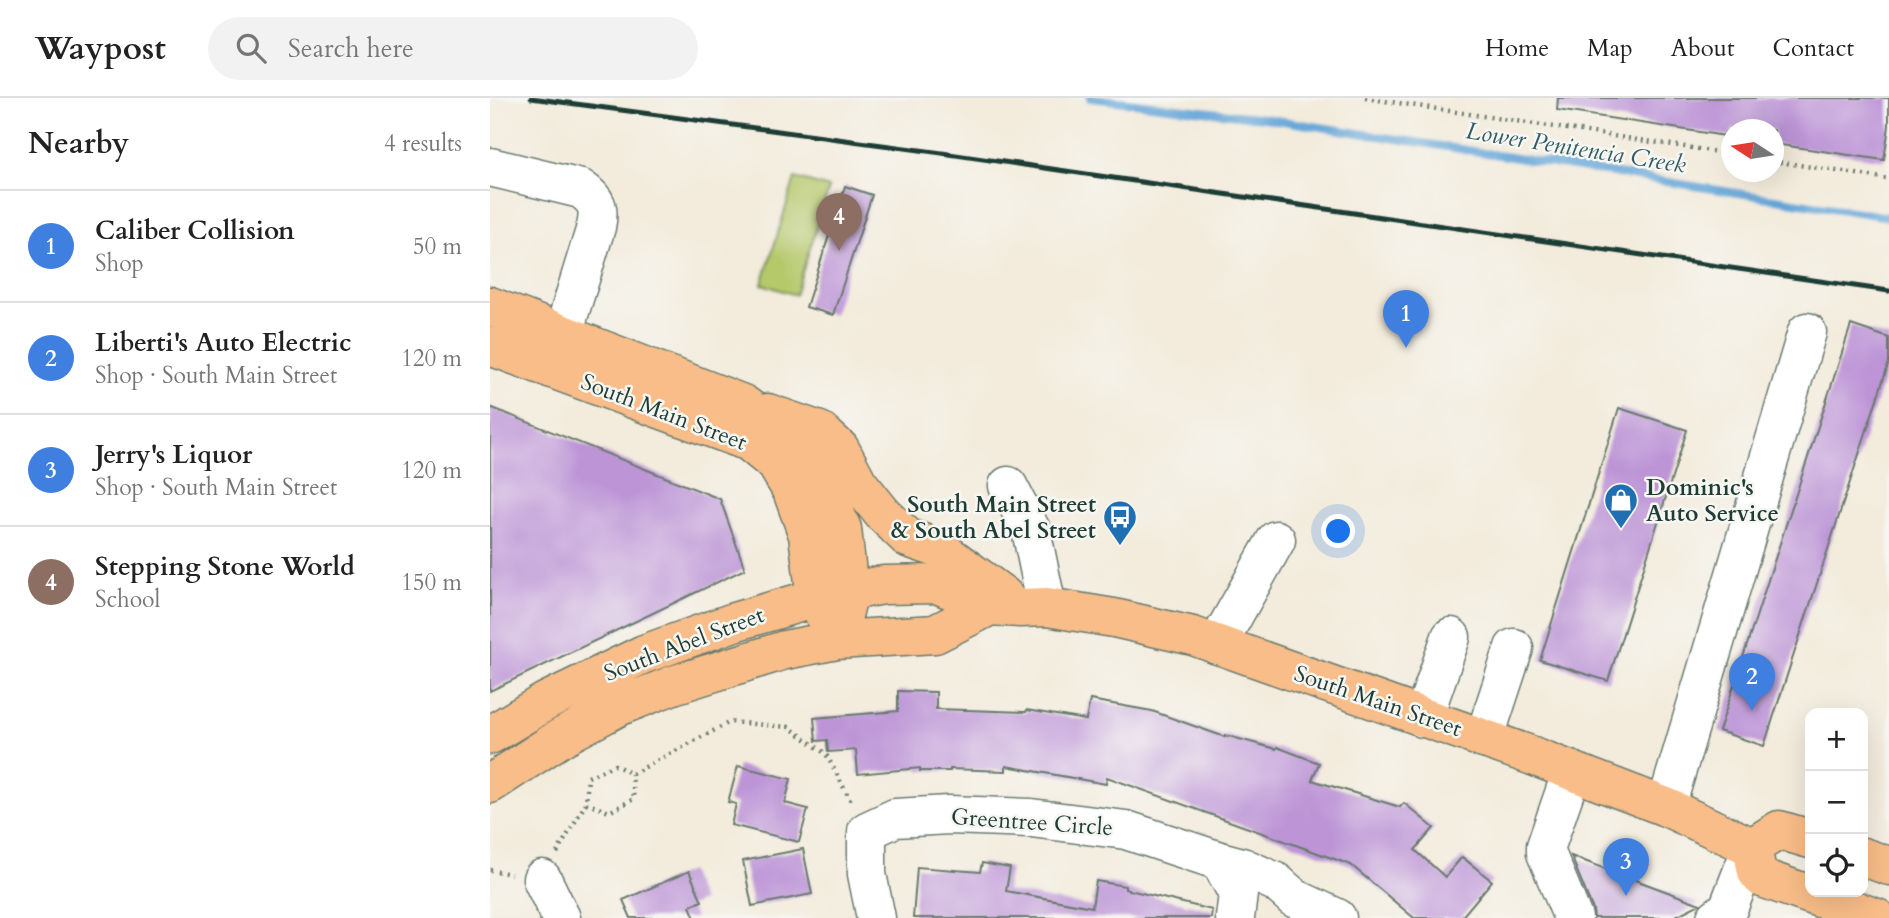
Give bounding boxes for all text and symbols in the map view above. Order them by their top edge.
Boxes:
search box [208,17,698,80]
text: Waypost [35,26,166,71]
icon: search [232,29,270,67]
text: Search here [288,31,414,66]
text: Home [1485,32,1549,65]
text: Map [1587,32,1633,65]
text: About [1671,32,1735,65]
text: Contact [1773,32,1854,65]
water label: Lower Penitencia Creek [1464,114,1688,182]
north arrow [1721,119,1784,182]
text: Nearby [28,123,129,164]
text: 4 results [384,128,462,159]
pin: 4 [816,193,862,251]
text: Caliber Collision [95,213,295,248]
text: 1 [45,231,57,262]
text: 50 m [413,231,462,262]
text: Shop [95,248,144,279]
pin: 1 [1383,290,1429,348]
text: Liberti's Auto Electric [95,325,351,360]
text: 2 [45,343,57,374]
text: 120 m [401,343,462,374]
text: Shop · South Main Street [95,360,337,391]
street label: South Main Street [577,366,751,458]
text: Jerry's Liquor [95,437,253,472]
text: 3 [45,455,57,486]
text: 120 m [401,455,462,486]
text: Shop · South Main Street [95,472,337,503]
place label: Dominic's Auto Service [1646,472,1779,529]
shop icon: Dominic's Auto Service [1602,481,1640,530]
place label: South Main Street & South Abel Street [891,489,1096,546]
bus stop icon: South Main Street & South Abel Street [1101,498,1139,547]
your location [1321,514,1355,548]
text: Stepping Stone World [95,549,355,584]
text: 4 [45,567,57,598]
text: 150 m [401,567,462,598]
text: School [95,584,160,615]
street label: South Abel Street [599,599,769,689]
pin: 2 [1729,653,1775,711]
street label: South Main Street [1290,658,1466,744]
map controls [1805,708,1868,897]
button: + [1805,708,1868,771]
button: − [1805,771,1868,834]
street label: Greentree Circle [950,801,1114,843]
button: locate [1805,834,1868,897]
pin: 3 [1603,838,1649,896]

